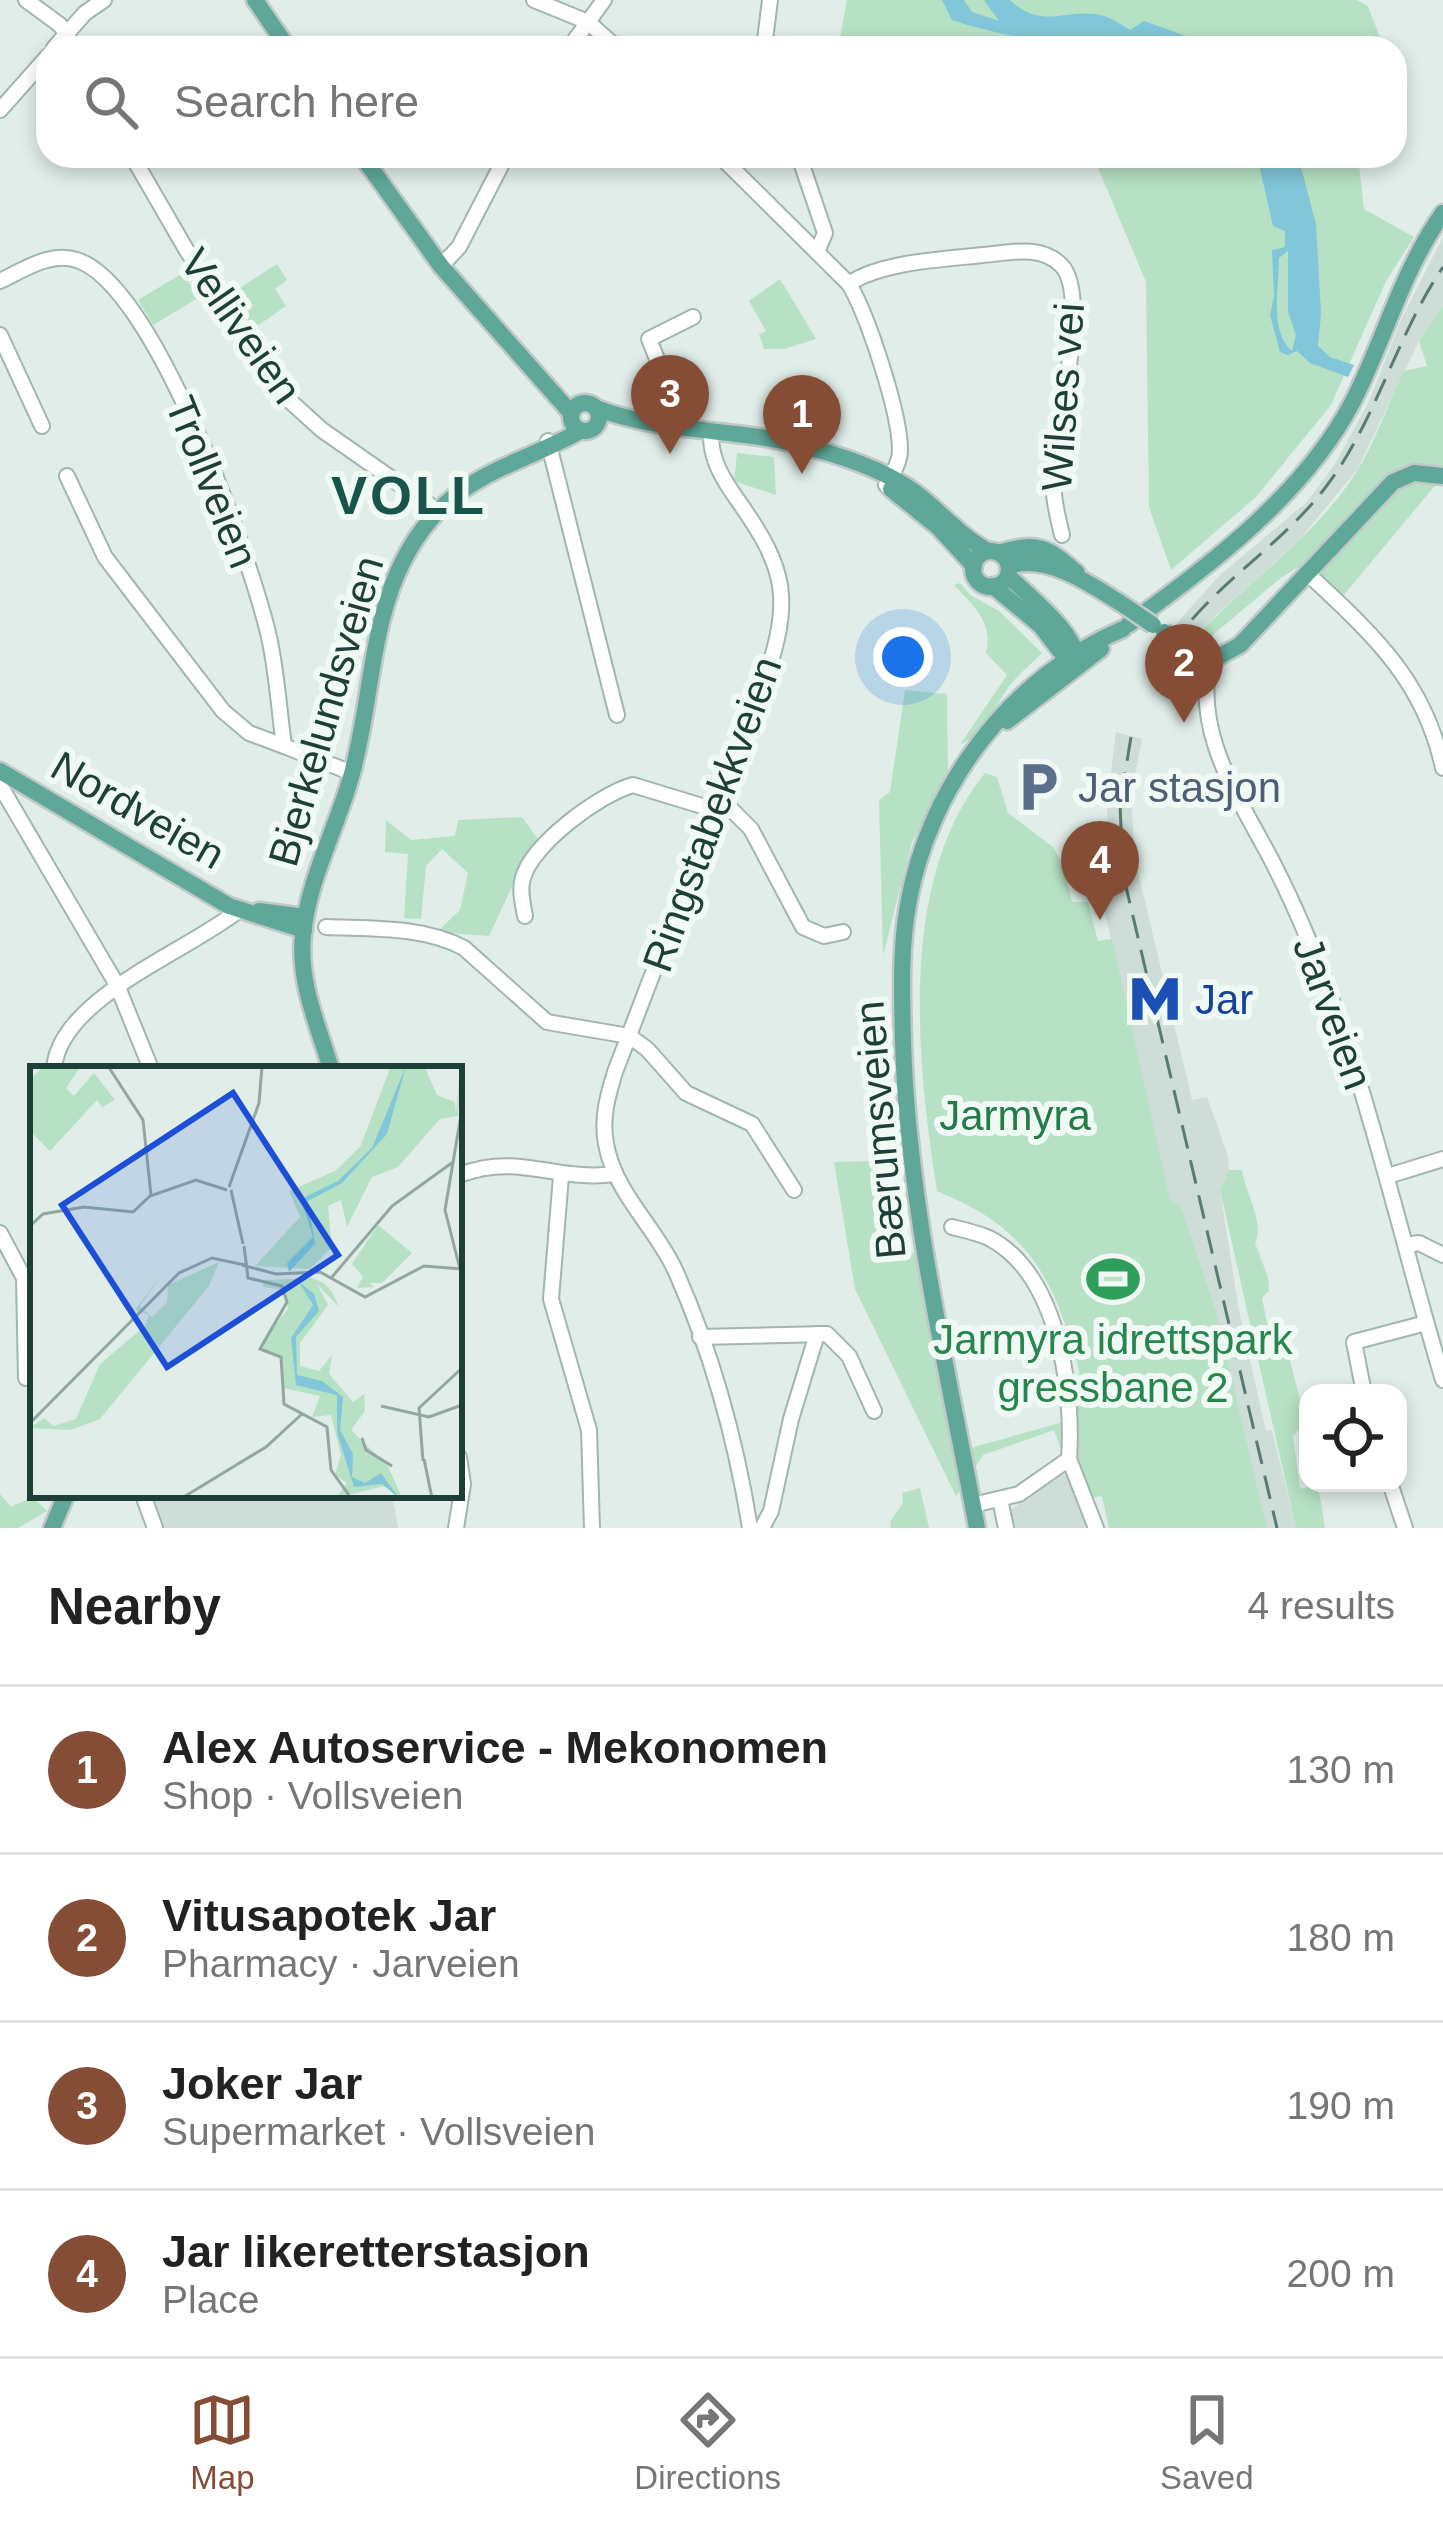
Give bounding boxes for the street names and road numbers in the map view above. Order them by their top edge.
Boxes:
street label: Velliveien [171,240,311,412]
street label: Wilses vei [1033,301,1093,493]
street label: Trollveien [156,390,268,574]
street label: Bjerkelundsveien [259,551,393,871]
street label: Ringstabekkveien [633,650,791,978]
street label: Nordveien [43,742,233,878]
street label: Jarveien [1284,930,1382,1096]
street label: Bærumsveien [845,999,915,1261]

